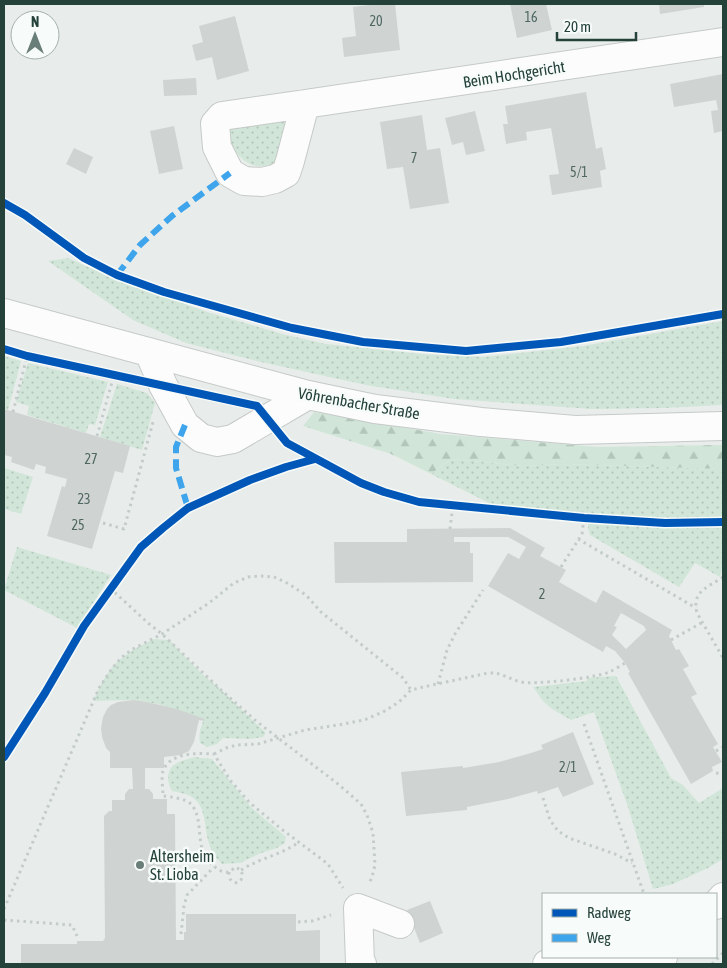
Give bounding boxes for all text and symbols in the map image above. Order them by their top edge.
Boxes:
house number: 16 [524,9,538,25]
north arrow [10,10,60,60]
scale bar [557,10,636,42]
house number: 20 [369,13,383,29]
text: N [31,14,39,30]
text: 20 m [564,18,591,35]
street label: Beim Hochgericht [462,57,567,92]
house number: 7 [411,150,417,166]
house number: 5/1 [570,164,588,180]
street label: Vöhrenbacher Straße [297,383,421,423]
house number: 27 [84,451,98,467]
house number: 23 [77,491,91,507]
house number: 25 [71,517,85,533]
house number: 2 [539,586,545,602]
house number: 2/1 [559,759,577,775]
place label: Altersheim St. Lioba [150,847,214,883]
marker: Altersheim St. Lioba [134,859,146,871]
legend [542,893,717,958]
text: Radweg [587,904,631,921]
text: Weg [587,929,611,946]

